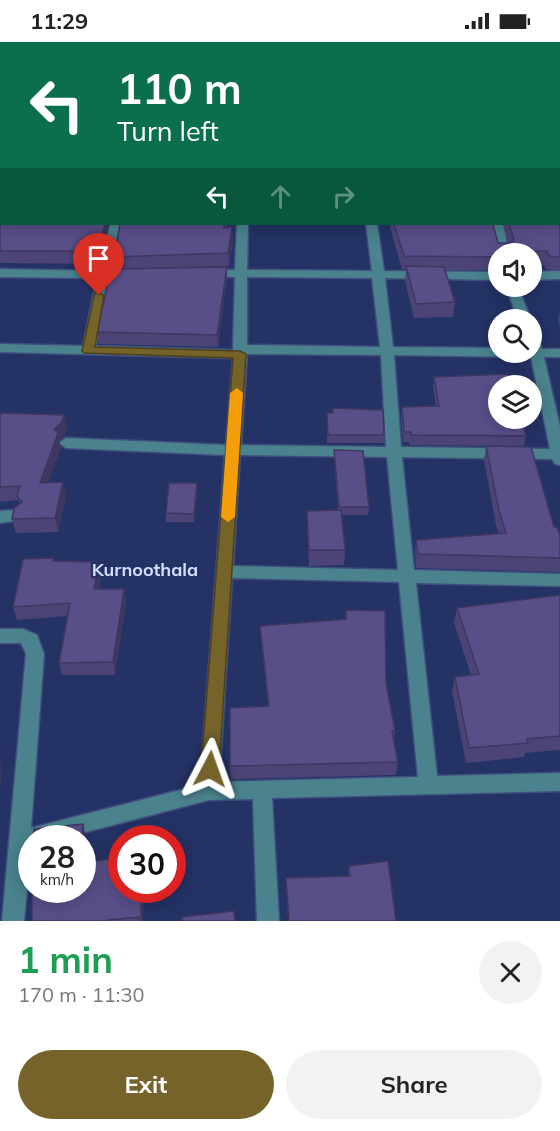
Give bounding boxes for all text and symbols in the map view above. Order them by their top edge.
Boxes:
text: 11:29 [30,7,88,35]
text: 110 m [117,62,242,115]
icon: left [18,66,96,144]
text: Turn left [117,114,219,148]
icon: left [201,180,234,213]
icon: ahead [264,180,297,213]
icon: right [327,180,360,213]
pin [73,233,124,295]
icon: arrive [82,242,115,275]
map controls [488,243,542,429]
button: sound [488,243,542,297]
button: search [488,309,542,363]
button: layers [488,375,542,429]
district label: Kurnoothala [92,558,198,581]
position arrow [178,737,242,801]
speed limit sign: 30 [108,825,186,903]
text: 28 [39,838,75,876]
text: km/h [40,870,74,889]
text: 1 min [18,937,113,982]
button: close [479,941,542,1004]
text: 170 m · 11:30 [18,982,144,1007]
button: Exit [18,1050,274,1119]
button: Share [286,1050,542,1119]

